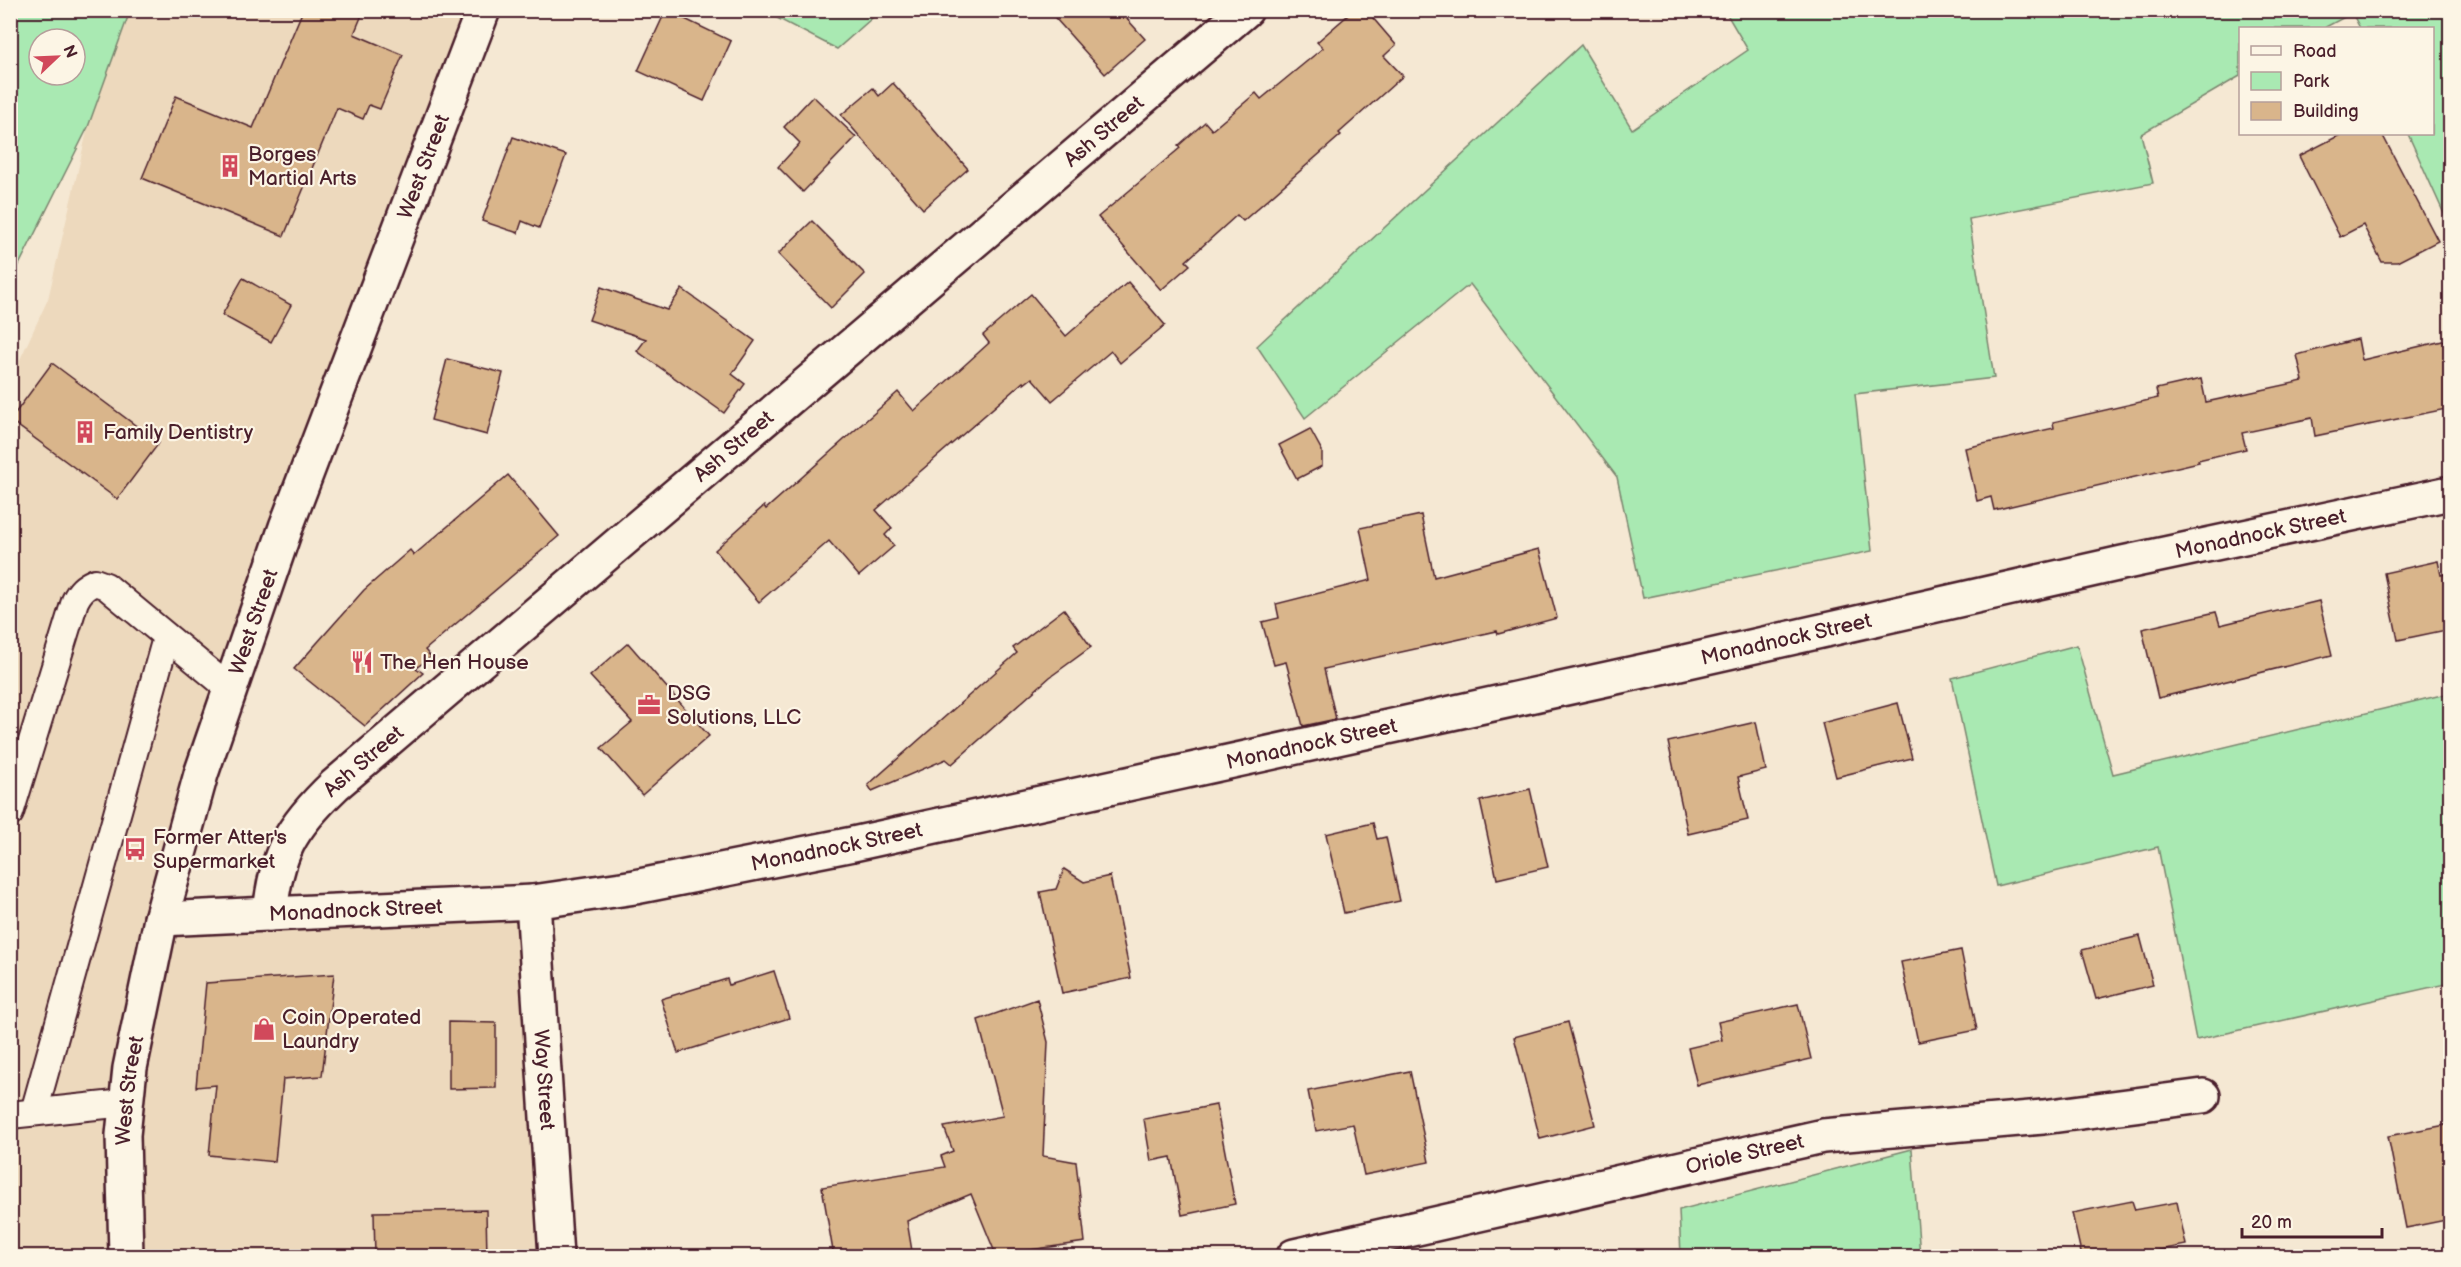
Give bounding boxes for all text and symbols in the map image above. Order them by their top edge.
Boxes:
north arrow [27,27,87,87]
legend [2239,27,2434,135]
text: Road [2293,41,2337,62]
text: N [58,42,81,61]
text: Park [2293,71,2329,92]
street label: Ash Street [1059,90,1150,172]
text: Building [2293,101,2359,122]
street label: West Street [393,110,455,223]
place label: Borges Martial Arts [248,142,357,191]
building icon: Borges Martial Arts [217,153,243,179]
street label: Ash Street [689,405,779,487]
building icon: Family Dentistry [72,419,98,445]
place label: Family Dentistry [103,420,254,445]
street label: Monadnock Street [2173,503,2349,564]
street label: West Street [224,565,284,678]
street label: Monadnock Street [1698,608,1874,671]
restaurant icon: The Hen House [349,649,375,675]
place label: The Hen House [380,650,529,675]
place label: DSG Solutions, LLC [667,681,801,730]
office icon: DSG Solutions, LLC [636,692,662,718]
street label: Monadnock Street [1224,713,1400,775]
street label: Ash Street [318,720,409,802]
street label: Monadnock Street [749,817,925,877]
place label: Former Atter's Supermarket [153,825,287,874]
bus stop icon: Former Atter's Supermarket [122,836,148,862]
street label: Monadnock Street [268,894,444,927]
place label: Coin Operated Laundry [282,1005,421,1054]
shop icon: Coin Operated Laundry [251,1016,277,1042]
street label: Way Street [528,1028,560,1131]
street label: West Street [111,1033,150,1145]
street label: Oriole Street [1683,1129,1807,1180]
scale bar [2242,1201,2382,1239]
text: 20 m [2251,1212,2292,1233]

